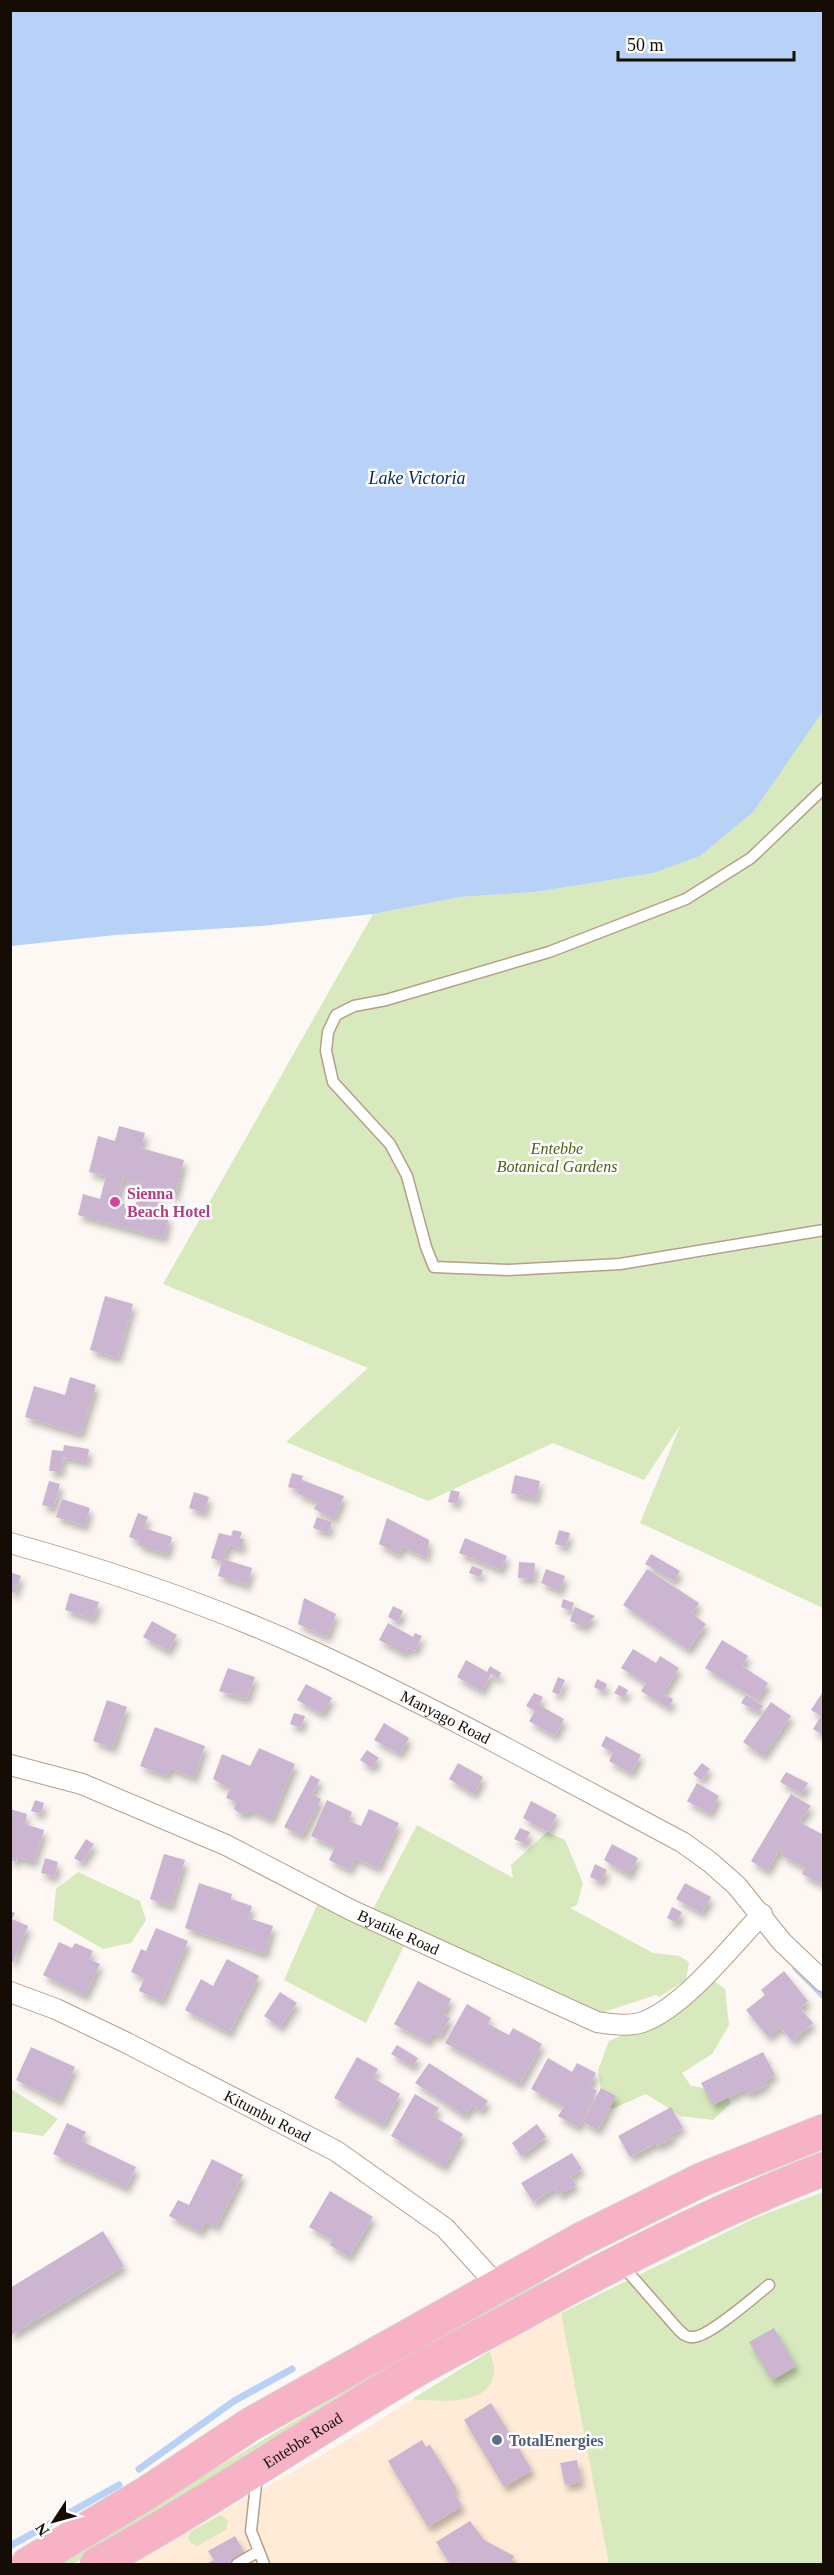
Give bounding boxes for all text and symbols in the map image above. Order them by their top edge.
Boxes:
scale bar [618,24,794,62]
text: 50 m [627,35,664,55]
water label: Lake Victoria [367,468,466,488]
park label: Entebbe Botanical Gardens [497,1140,617,1175]
place label: Sienna Beach Hotel [127,1185,211,1220]
marker: Sienna Beach Hotel [108,1195,122,1209]
street label: Manyago Road [398,1687,493,1747]
street label: Byatike Road [355,1906,442,1958]
street label: Kitumbu Road [222,2086,314,2145]
street label: Entebbe Road [260,2409,345,2471]
place label: TotalEnergies [509,2432,604,2450]
marker: TotalEnergies [490,2433,504,2447]
north arrow [24,2491,84,2551]
text: N [32,2519,53,2539]

